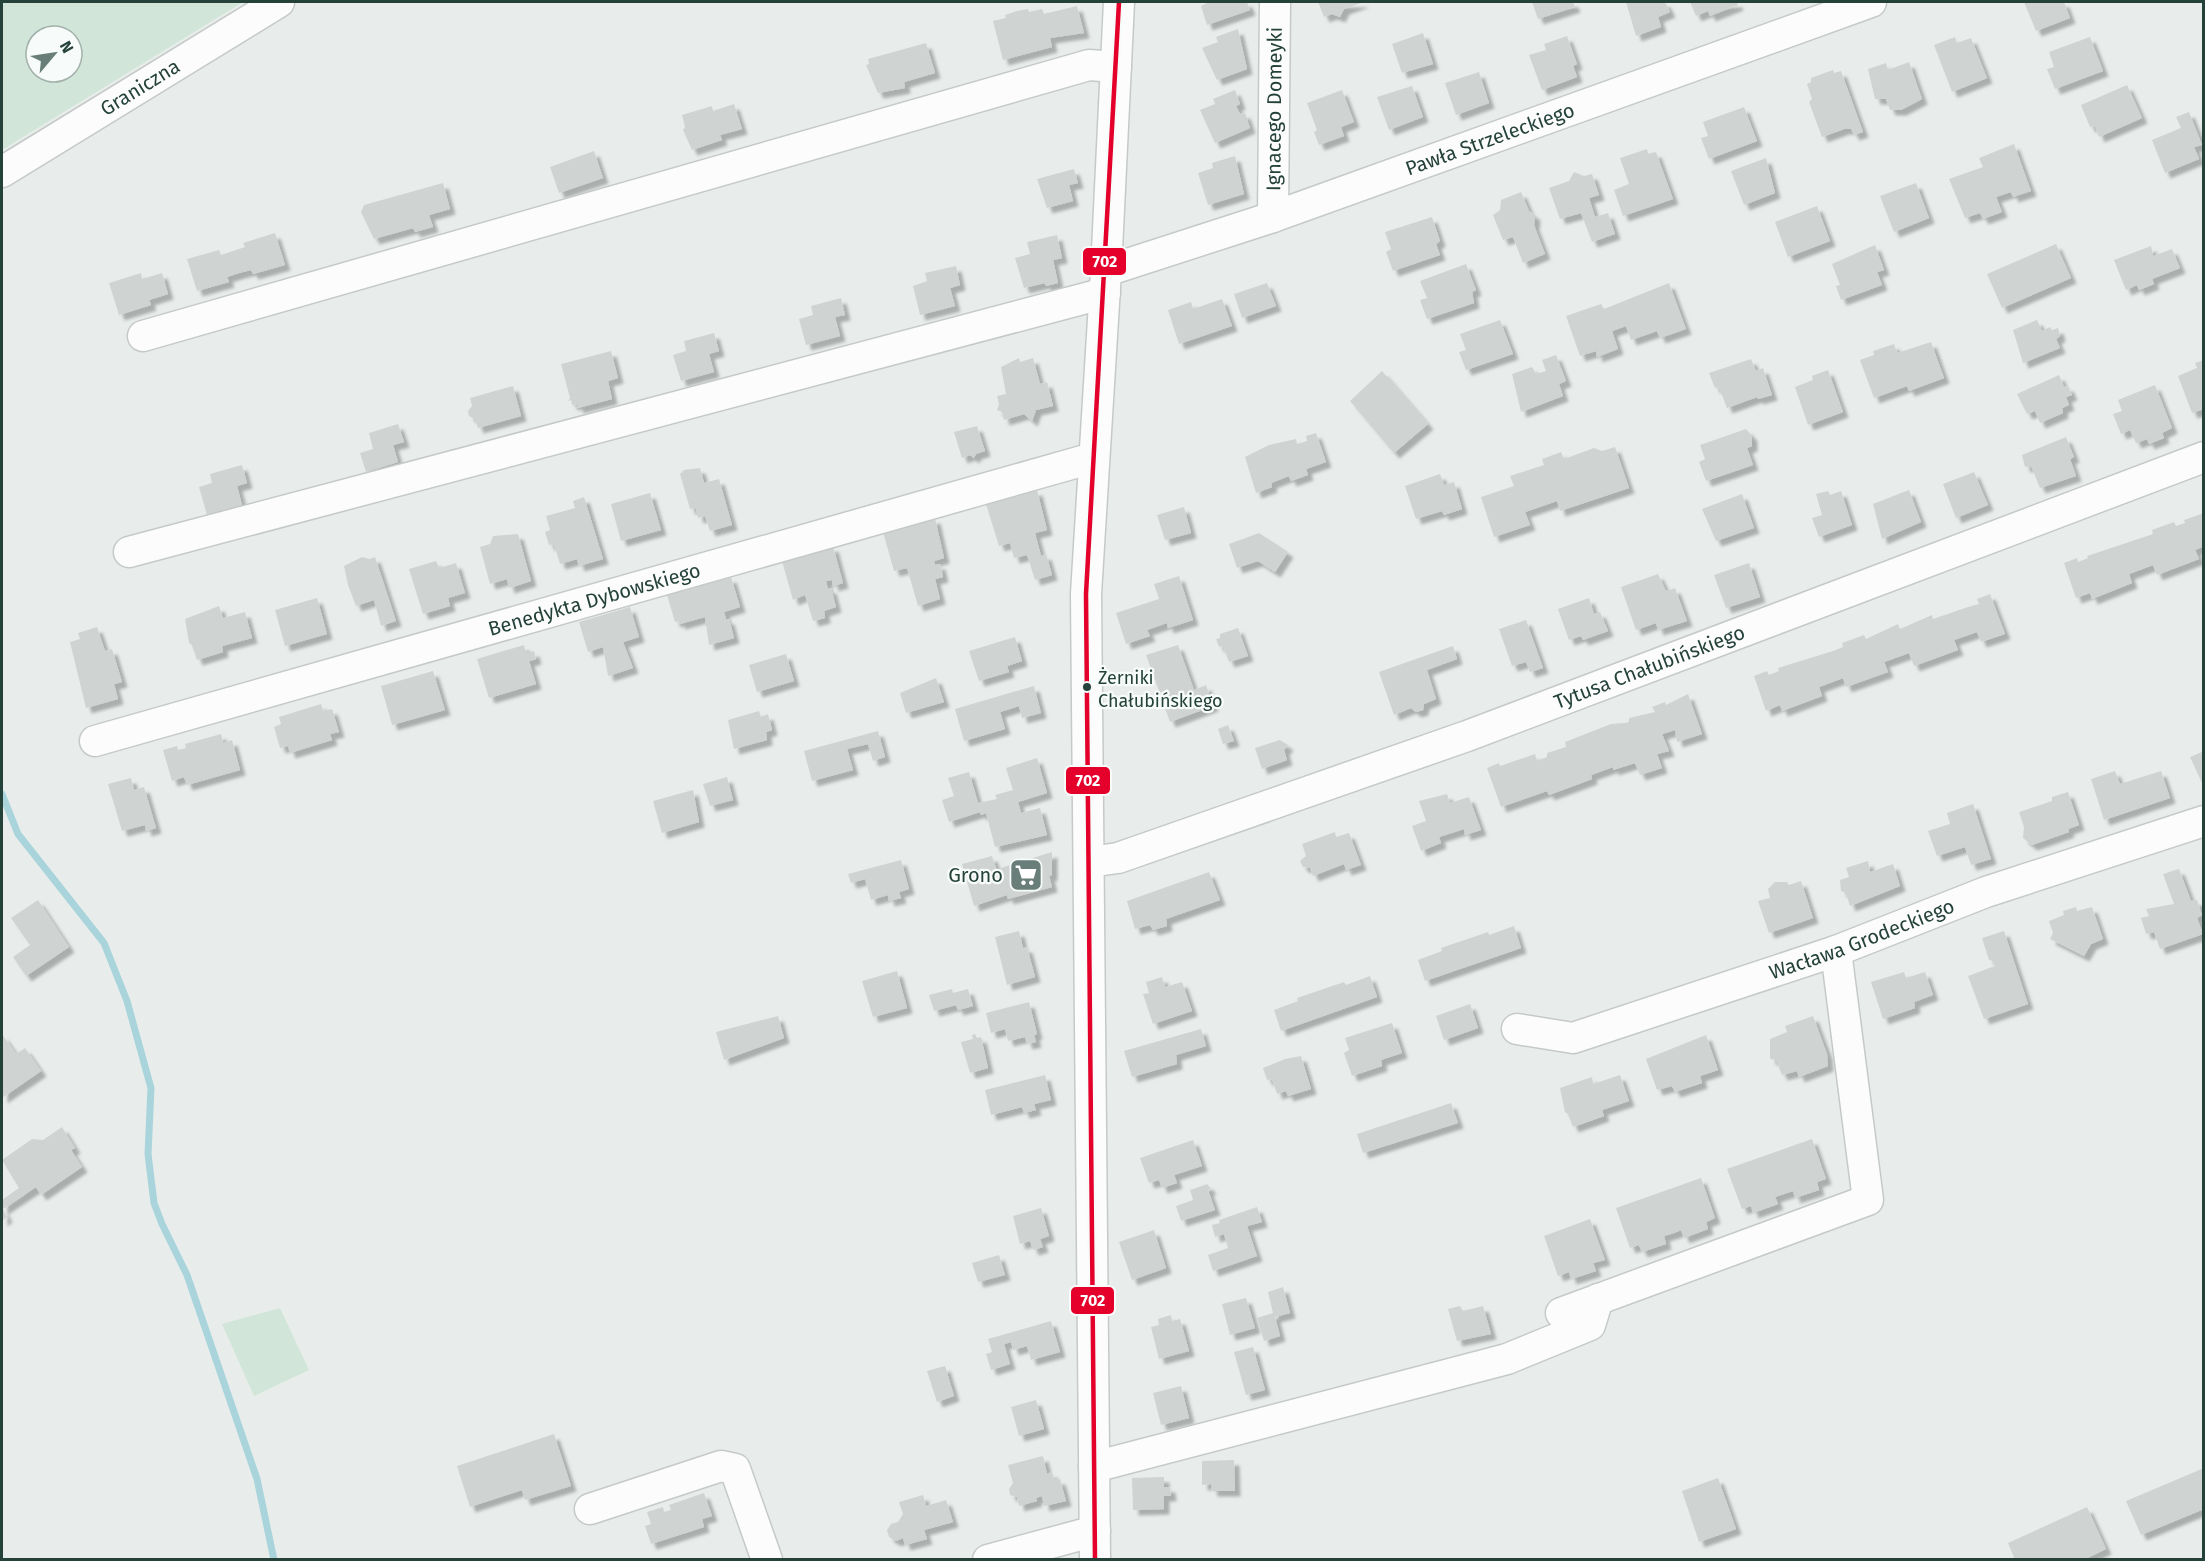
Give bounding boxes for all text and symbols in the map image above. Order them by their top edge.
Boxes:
north arrow [24,24,84,84]
street label: Ignacego Domeyki [1261,27,1287,191]
text: N [56,38,78,56]
street label: Graniczna [96,54,184,121]
street label: Pawła Strzeleckiego [1402,98,1578,180]
line badge: 702 [1082,247,1127,276]
text: 702 [1093,252,1117,271]
street label: Benedykta Dybowskiego [485,558,703,641]
street label: Tytusa Chałubińskiego [1551,620,1748,714]
place label: Żerniki Chałubińskiego [1098,667,1223,712]
marker: Żerniki Chałubińskiego [1081,681,1093,693]
line badge: 702 [1065,766,1111,795]
text: 702 [1076,771,1100,790]
supermarket icon: Grono [1008,857,1044,893]
place label: Grono [948,863,1003,887]
street label: Wacława Grodeckiego [1766,894,1958,984]
line badge: 702 [1070,1286,1115,1315]
text: 702 [1081,1291,1105,1310]

